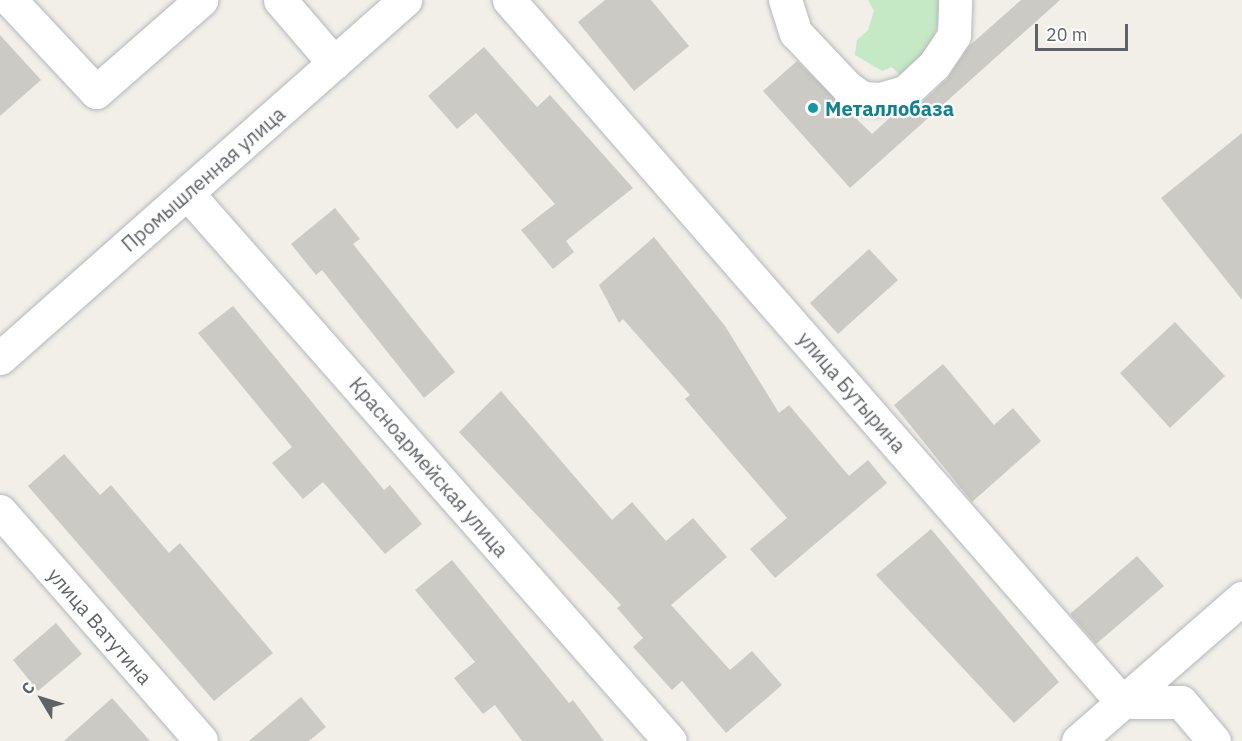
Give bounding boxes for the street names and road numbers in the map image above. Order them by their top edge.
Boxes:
street label: Промышленная улица [117,102,289,256]
street label: улица Бутырина [793,327,911,457]
street label: Красноармейская улица [345,372,513,562]
street label: улица Ватутина [43,563,157,689]

